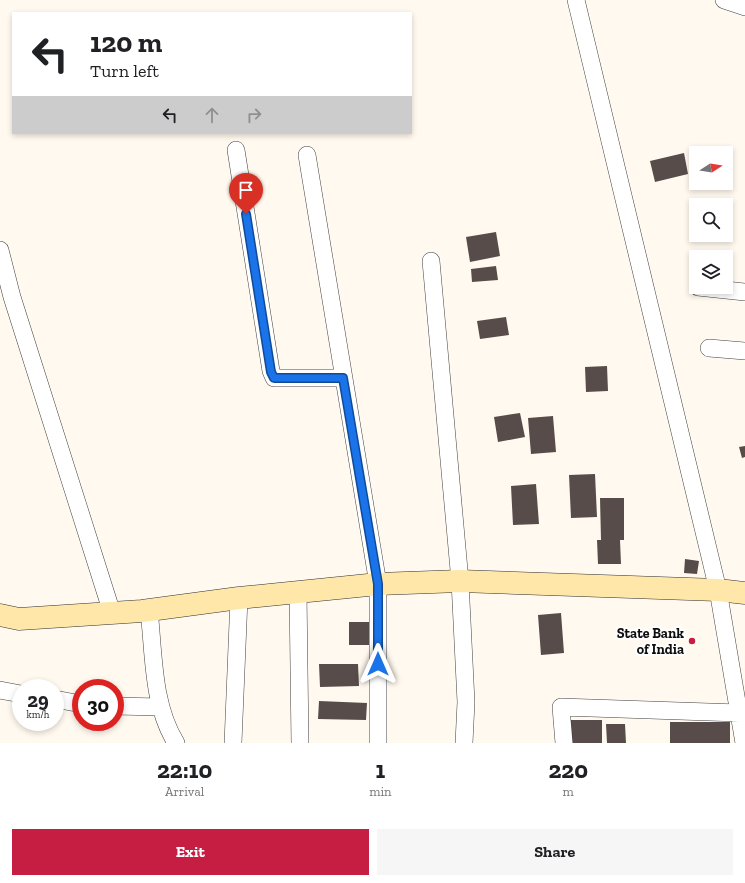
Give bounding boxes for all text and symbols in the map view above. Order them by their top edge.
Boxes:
text: 120 m [90,26,162,59]
icon: left [24,28,76,80]
text: Turn left [90,60,159,82]
icon: left [159,104,181,126]
icon: ahead [201,104,223,126]
icon: right [243,104,265,126]
north arrow [689,146,733,190]
map controls [689,146,733,294]
pin [229,173,263,214]
icon: arrive [235,179,257,201]
button: search [689,198,733,242]
button: layers [689,250,733,294]
place label: State Bank of India [617,625,684,658]
marker: State Bank of India [687,636,697,646]
position arrow [357,643,399,685]
speed limit sign: 30 [72,679,124,731]
text: 29 [27,688,49,712]
text: km/h [27,709,49,721]
text: 22:10 [157,755,212,784]
text: 1 [375,755,385,784]
text: 220 [548,755,588,784]
text: Arrival [165,784,204,799]
text: min [369,784,391,799]
text: m [563,784,574,799]
button: Exit [12,829,369,875]
button: Share [377,829,733,875]

